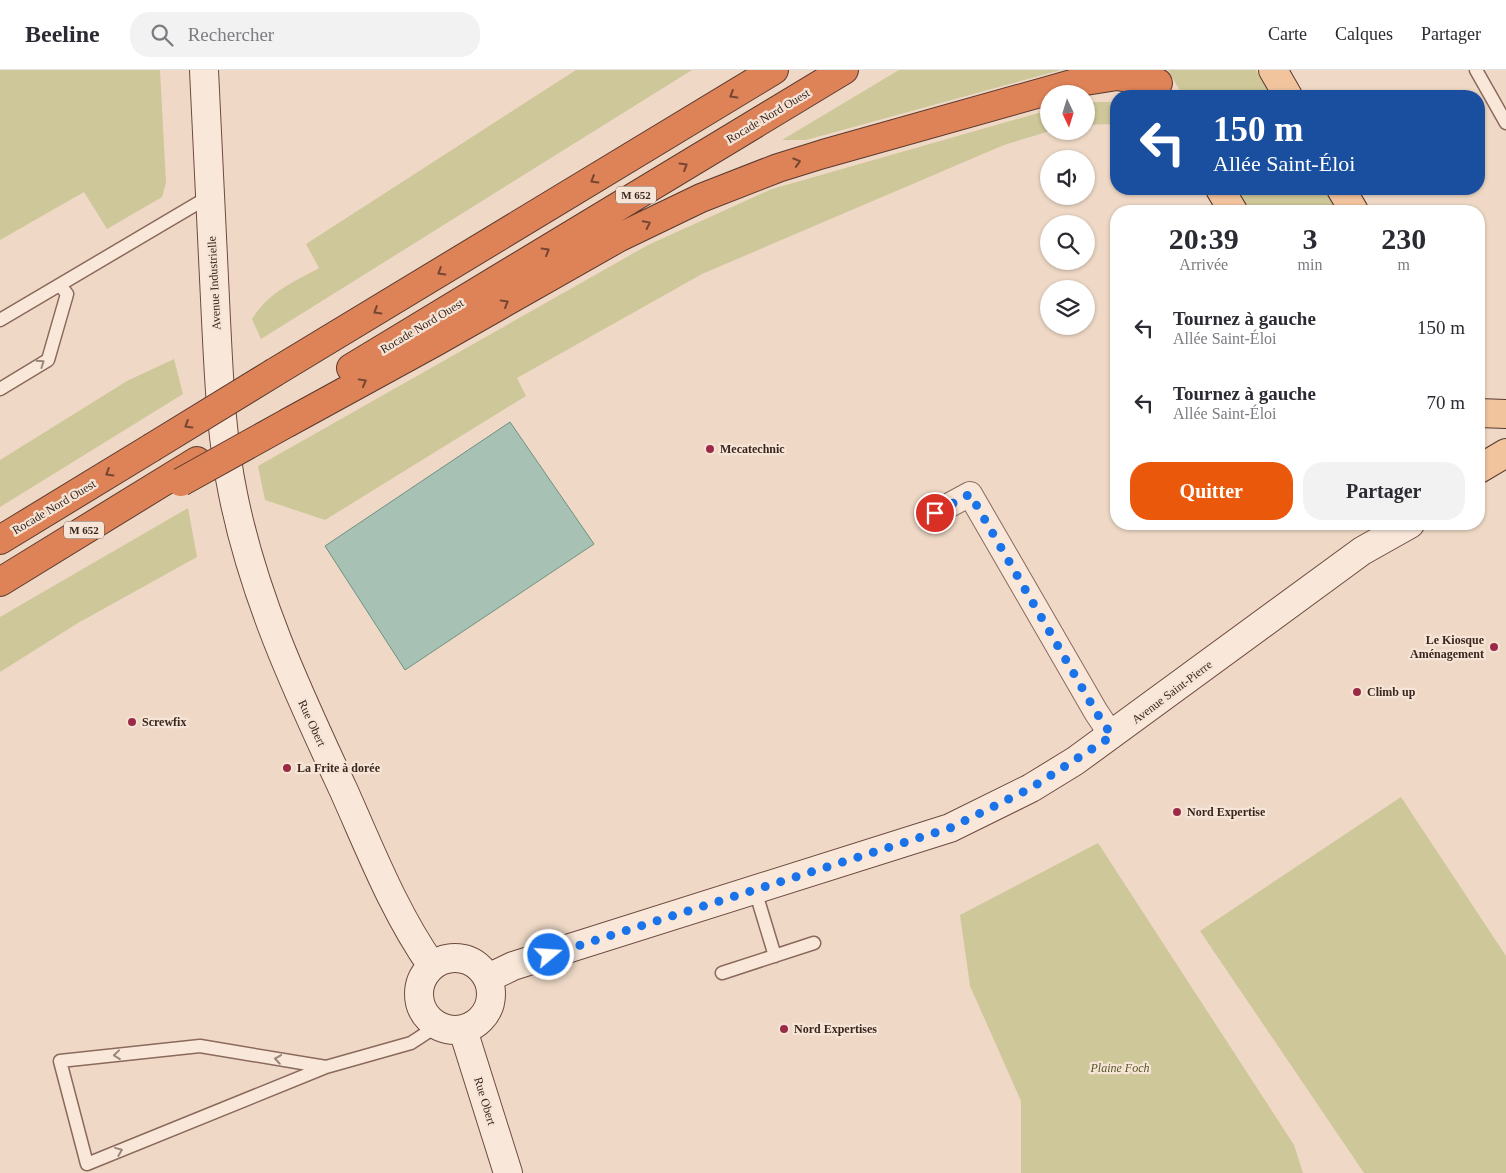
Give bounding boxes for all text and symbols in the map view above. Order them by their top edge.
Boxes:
search box [130,12,480,57]
text: Beeline [25,21,100,47]
icon: search [148,21,176,49]
text: Rechercher [188,24,274,45]
text: Carte [1268,24,1307,44]
text: Calques [1335,24,1393,44]
text: Partager [1421,24,1481,44]
street label: Rocade Nord Ouest [724,85,813,146]
north arrow [1040,85,1095,140]
map controls [1040,85,1095,335]
one-way arrow [729,89,738,99]
icon: left [1130,110,1195,175]
text: 150 m [1213,110,1303,149]
button: sound [1040,150,1095,205]
text: Allée Saint-Éloi [1213,151,1355,176]
one-way arrow [792,157,800,167]
one-way arrow [679,163,688,173]
one-way arrow [590,173,599,183]
road number: M 652 [616,186,656,204]
button: search [1040,215,1095,270]
one-way arrow [642,220,651,230]
text: 20:39 [1169,222,1239,255]
text: 3 [1302,222,1317,255]
text: 230 [1381,222,1426,255]
street label: Avenue Industrielle [205,236,223,330]
one-way arrow [540,247,549,257]
text: Arrivée [1179,256,1228,273]
text: min [1298,256,1322,273]
text: m [1397,256,1410,273]
one-way arrow [438,266,447,276]
button: layers [1040,280,1095,335]
street label: Rocade Nord Ouest [378,295,467,356]
one-way arrow [499,299,508,309]
one-way arrow [373,304,382,314]
text: Tournez à gauche [1173,308,1316,329]
icon: left [1130,314,1158,342]
text: 150 m [1417,317,1465,338]
text: Allée Saint-Éloi [1173,330,1277,347]
one-way arrow [35,360,45,369]
one-way arrow [358,378,367,388]
text: Tournez à gauche [1173,383,1316,404]
icon: left [1130,389,1158,417]
text: 70 m [1426,392,1465,413]
text: Allée Saint-Éloi [1173,405,1277,422]
one-way arrow [185,419,194,429]
place label: Mecatechnic [720,442,785,456]
marker: Mecatechnic [704,443,716,455]
button: Quitter [1130,462,1293,520]
button: Partager [1303,462,1465,520]
one-way arrow [106,467,115,476]
street label: Rocade Nord Ouest [10,476,99,537]
pin [914,492,956,534]
icon: arrive [921,499,949,527]
road number: M 652 [64,522,104,538]
place label: Le Kiosque Aménagement [1410,633,1485,661]
marker: Le Kiosque Aménagement [1488,641,1500,653]
street label: Avenue Saint-Pierre [1129,657,1215,727]
place label: Climb up [1367,685,1416,699]
marker: Climb up [1351,686,1363,698]
street label: Rue Obert [295,698,329,749]
place label: Screwfix [142,715,186,729]
marker: Screwfix [126,716,138,728]
place label: La Frite à dorée [297,761,381,775]
marker: La Frite à dorée [281,762,293,774]
place label: Nord Expertise [1187,805,1266,819]
marker: Nord Expertise [1171,806,1183,818]
position arrow [522,928,574,980]
place label: Nord Expertises [794,1022,877,1036]
marker: Nord Expertises [778,1023,790,1035]
one-way arrow [112,1049,120,1060]
one-way arrow [273,1054,282,1064]
park label: Plaine Foch [1090,1061,1149,1075]
street label: Rue Obert [471,1075,499,1127]
one-way arrow [114,1147,122,1157]

